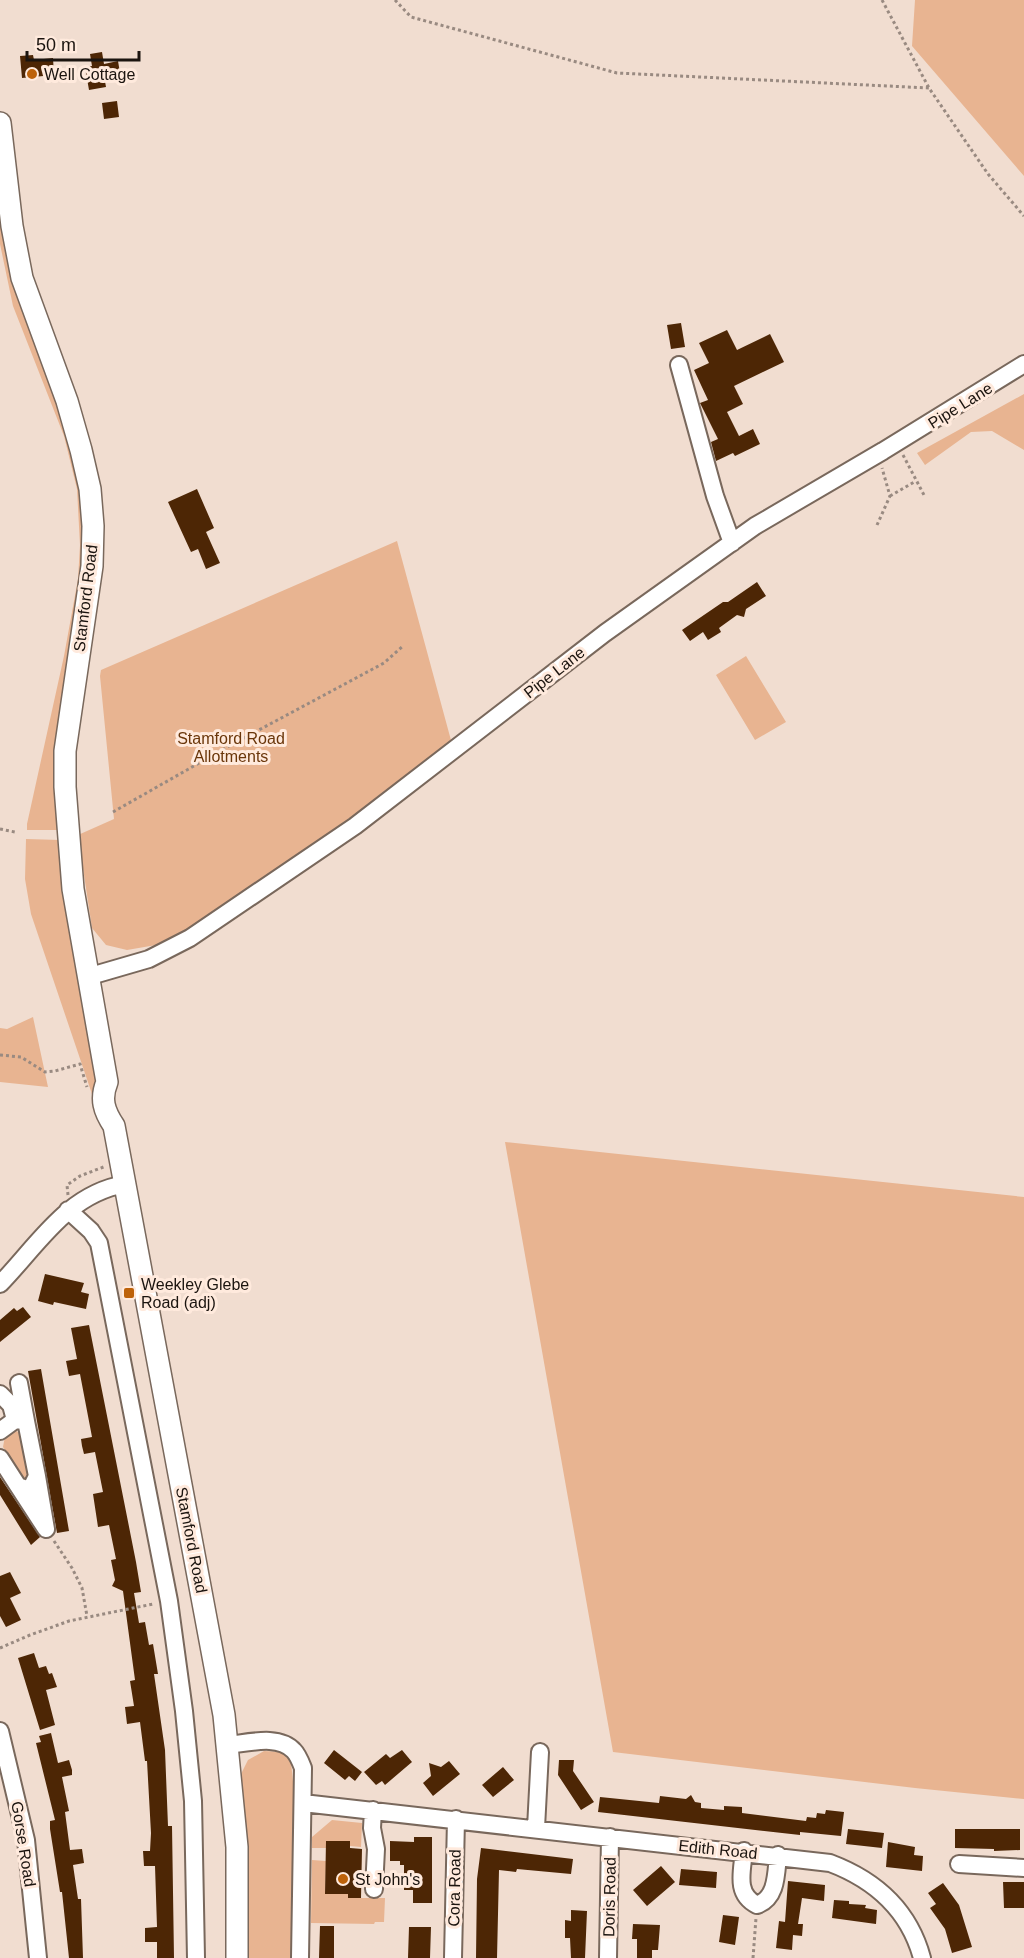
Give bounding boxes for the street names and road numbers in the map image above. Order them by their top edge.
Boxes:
street label: Pipe Lane [925,379,995,432]
street label: Stamford Road [71,544,100,653]
street label: Pipe Lane [521,643,588,701]
street label: Stamford Road [173,1486,210,1595]
street label: Gorse Road [8,1800,39,1888]
street label: Edith Road [678,1837,758,1862]
street label: Cora Road [445,1849,464,1927]
street label: Doris Road [600,1857,619,1937]

